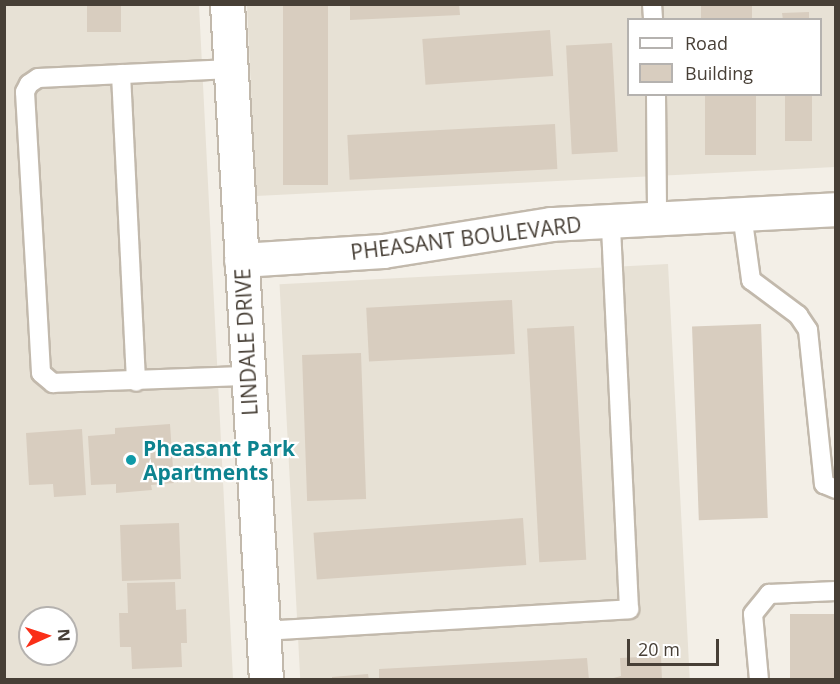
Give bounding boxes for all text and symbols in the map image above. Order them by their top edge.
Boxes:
legend [627,18,822,96]
text: Road [685,31,728,55]
text: Building [685,61,753,85]
street label: PHEASANT BOULEVARD [349,211,583,265]
street label: LINDALE DRIVE [230,268,262,416]
place label: Pheasant Park Apartments [143,435,295,485]
marker: Pheasant Park Apartments [124,453,138,467]
north arrow [18,606,78,666]
scale bar [630,627,722,665]
text: N [53,628,75,642]
text: 20 m [638,637,680,661]

